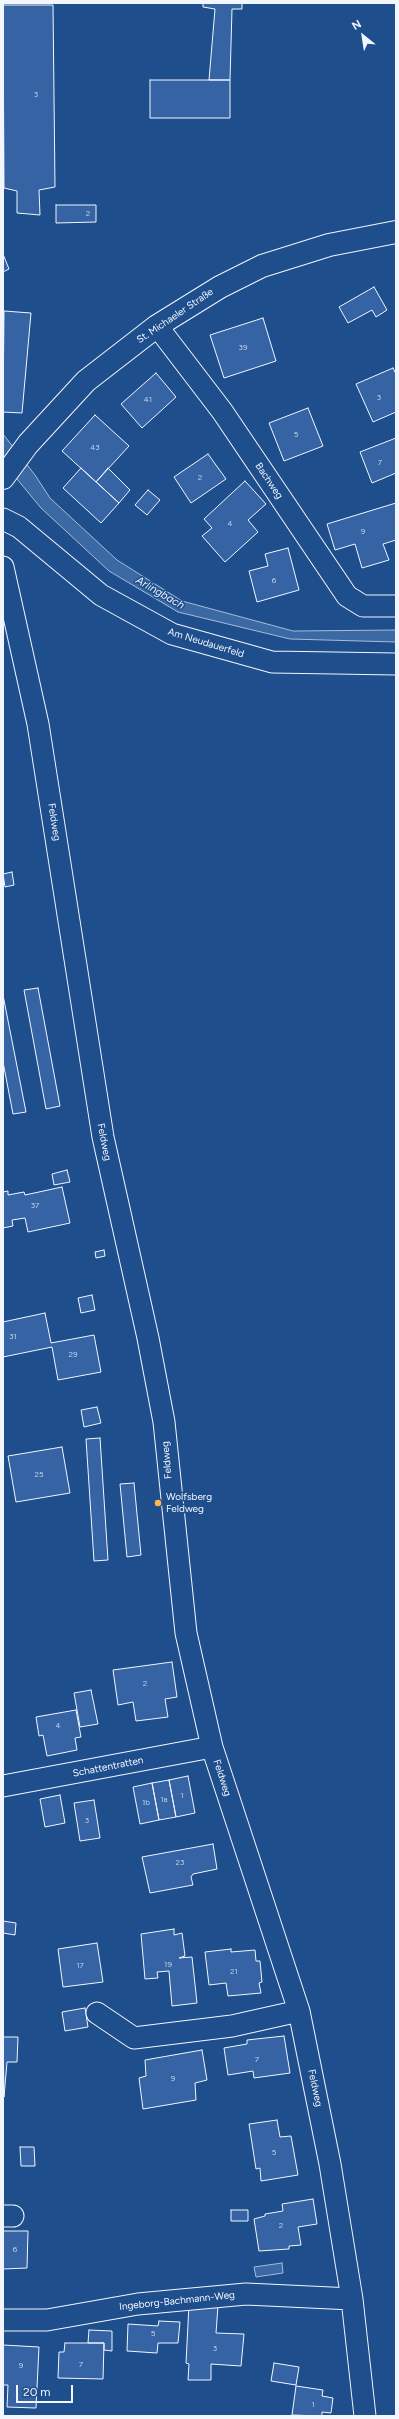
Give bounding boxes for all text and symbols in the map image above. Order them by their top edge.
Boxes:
north arrow [343,16,383,56]
text: N [350,17,364,33]
house number: 3 [34,90,38,100]
house number: 2 [86,209,90,219]
street label: St. Michaeler Straße [134,286,216,346]
house number: 39 [239,343,247,353]
house number: 3 [377,393,381,403]
house number: 41 [144,395,152,405]
house number: 5 [294,430,298,440]
house number: 43 [90,443,100,453]
house number: 7 [378,458,382,468]
street label: Bachweg [253,461,285,501]
house number: 2 [198,473,202,483]
house number: 4 [228,519,232,529]
house number: 9 [361,527,365,537]
water label: Arlingbach [133,574,187,612]
house number: 6 [272,576,276,586]
street label: Am Neudauerfeld [166,626,246,660]
street label: Feldweg [45,802,63,842]
street label: Feldweg [94,1122,114,1162]
house number: 37 [31,1201,39,1211]
house number: 31 [9,1332,17,1342]
house number: 29 [69,1350,77,1360]
street label: Feldweg [159,1441,175,1479]
house number: 25 [34,1470,44,1480]
place label: Wolfsberg Feldweg [166,1491,212,1514]
marker: Wolfsberg Feldweg [153,1498,163,1508]
house number: 2 [143,1679,147,1689]
house number: 4 [56,1721,60,1731]
street label: Schattentratten [72,1754,144,1780]
street label: Feldweg [210,1758,234,1798]
house number: 1 [180,1791,184,1801]
house number: 1a [160,1795,168,1805]
house number: 1b [142,1798,150,1808]
house number: 3 [85,1816,89,1826]
house number: 23 [176,1858,184,1868]
house number: 19 [164,1960,172,1970]
house number: 17 [76,1961,84,1971]
house number: 21 [230,1967,238,1977]
house number: 7 [255,2055,259,2065]
street label: Feldweg [305,2068,325,2108]
house number: 9 [171,2074,175,2084]
house number: 5 [272,2148,276,2158]
house number: 2 [279,2221,283,2231]
house number: 6 [13,2245,17,2255]
street label: Ingeborg-Bachmann-Weg [119,2289,235,2313]
house number: 5 [151,2329,155,2339]
house number: 3 [213,2344,217,2354]
house number: 7 [79,2360,83,2370]
house number: 9 [19,2361,23,2371]
scale bar [18,2377,75,2403]
text: 20 m [23,2385,51,2399]
house number: 1 [311,2400,315,2410]

